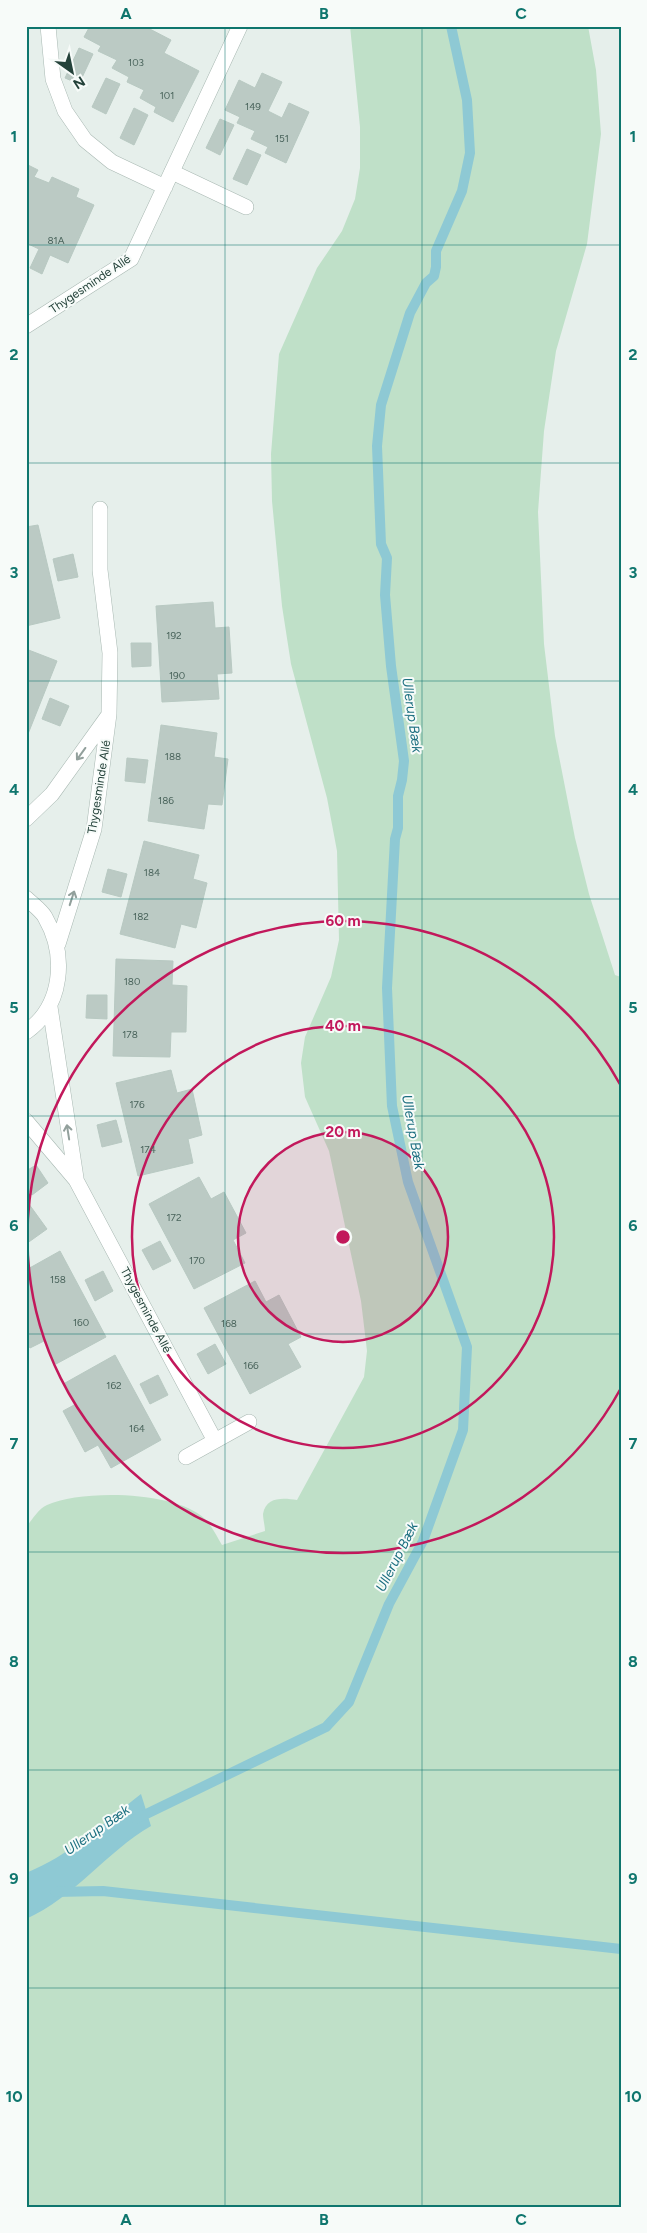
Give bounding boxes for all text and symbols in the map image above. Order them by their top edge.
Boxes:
text: A [120,4,132,23]
text: B [319,4,329,23]
text: C [515,4,527,23]
north arrow [48,48,98,98]
house number: 103 [128,56,144,69]
text: N [70,72,88,93]
house number: 101 [160,89,174,102]
house number: 149 [245,100,261,113]
text: 1 [11,127,17,146]
text: 1 [630,127,636,146]
house number: 151 [275,132,289,145]
house number: 81A [47,234,65,247]
street label: Thygesminde Allé [47,251,134,316]
text: 2 [9,345,19,364]
text: 2 [628,345,638,364]
text: 3 [10,563,19,582]
text: 3 [629,563,638,582]
house number: 192 [166,629,182,642]
house number: 190 [169,669,185,682]
water label: Ullerup Bæk [398,676,426,755]
street label: Thygesminde Allé [85,739,113,835]
one-way arrow [75,747,86,760]
house number: 188 [165,750,181,763]
text: 4 [9,780,19,799]
text: 4 [628,780,638,799]
house number: 186 [158,794,174,807]
house number: 184 [144,866,160,879]
one-way arrow [68,890,78,906]
house number: 182 [133,910,149,923]
text: 60 m [325,912,361,930]
house number: 180 [124,975,140,988]
text: 5 [9,998,19,1017]
text: 5 [628,998,638,1017]
text: 40 m [325,1017,361,1035]
house number: 178 [122,1028,138,1041]
water label: Ullerup Bæk [398,1093,428,1172]
house number: 176 [129,1098,145,1111]
text: 20 m [325,1123,361,1141]
one-way arrow [63,1124,73,1140]
house number: 174 [140,1143,156,1156]
house number: 172 [166,1211,182,1224]
text: 6 [9,1216,19,1235]
text: 6 [628,1216,638,1235]
centre of rings [334,1228,352,1246]
house number: 170 [189,1254,205,1267]
street label: Thygesminde Allé [118,1265,175,1356]
house number: 158 [50,1273,66,1286]
house number: 160 [73,1316,89,1329]
house number: 168 [221,1317,237,1330]
house number: 166 [243,1359,259,1372]
house number: 162 [106,1379,122,1392]
house number: 164 [129,1422,145,1435]
text: 7 [10,1434,19,1453]
text: 7 [629,1434,638,1453]
water label: Ullerup Bæk [372,1518,422,1595]
text: 8 [9,1652,19,1671]
text: 8 [628,1652,638,1671]
water label: Ullerup Bæk [61,1801,134,1859]
text: 9 [9,1869,19,1888]
text: 9 [628,1869,638,1888]
text: 10 [5,2087,23,2106]
text: 10 [624,2087,642,2106]
text: A [120,2210,132,2229]
text: B [319,2210,329,2229]
text: C [515,2210,527,2229]

